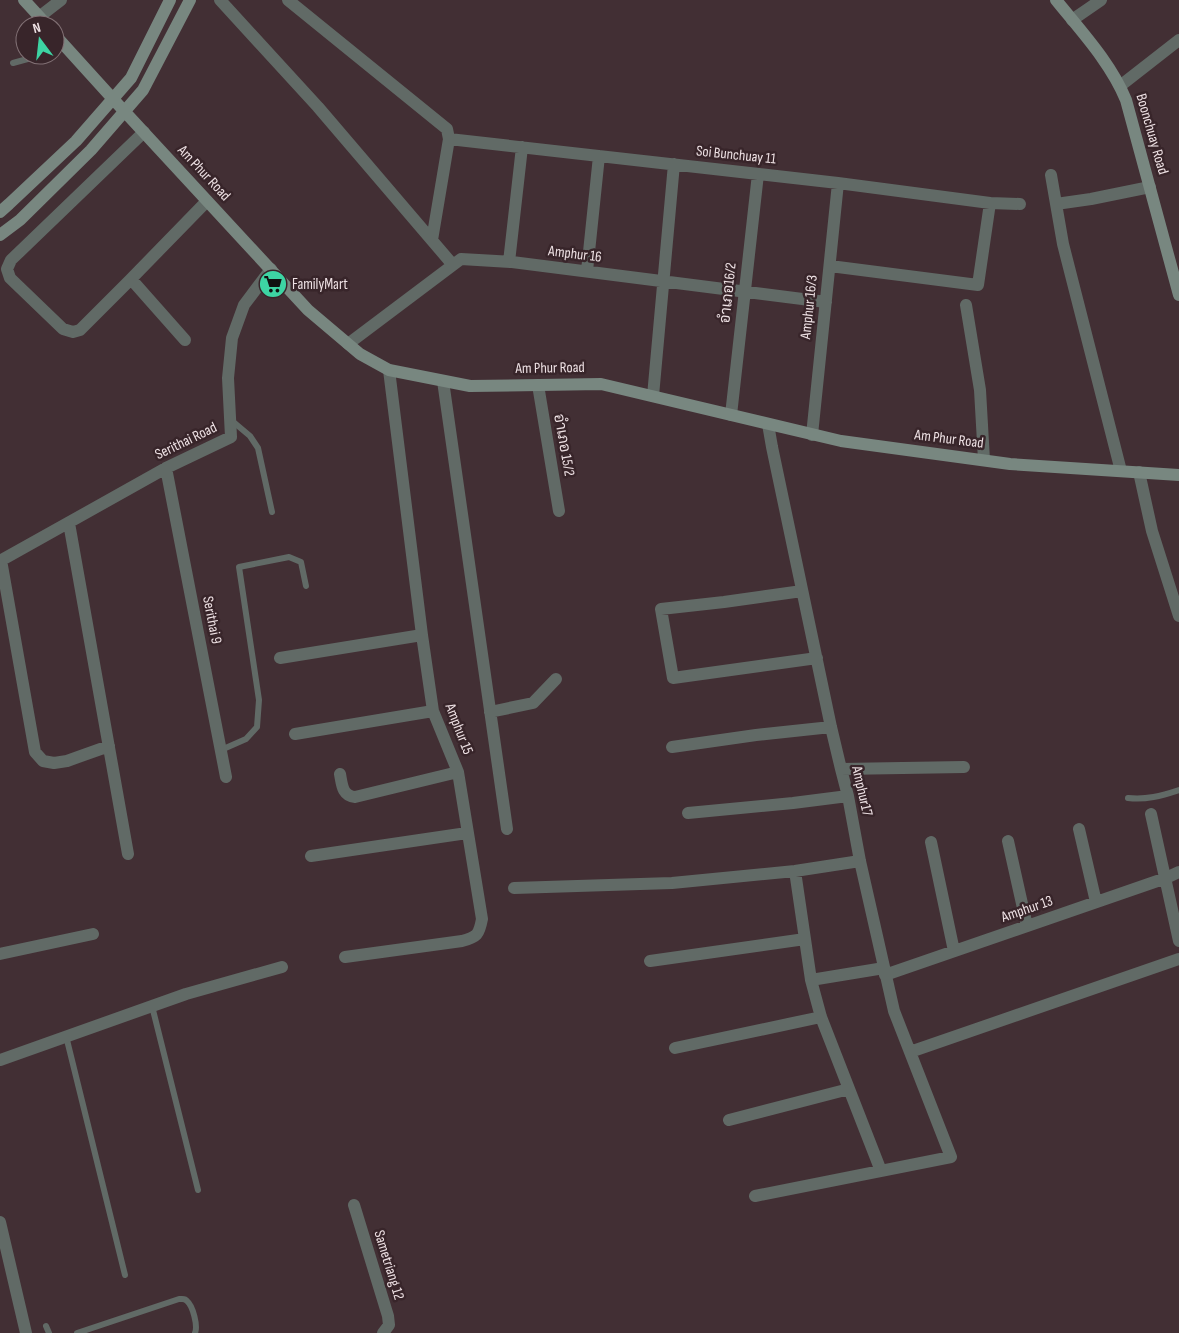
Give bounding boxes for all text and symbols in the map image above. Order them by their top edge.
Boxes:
north arrow [15,15,65,65]
text: N [31,19,43,37]
street label: Boonchuay Road [1131,91,1173,177]
street label: Am Phur Road [173,140,235,205]
street label: Soi Bunchuay 11 [695,141,778,169]
street label: Amphur 16 [546,241,603,267]
street label: อำเภอ16/2 [715,262,741,324]
supermarket icon: FamilyMart [258,269,288,299]
street label: Amphur 16/3 [796,274,822,341]
place label: FamilyMart [292,275,348,294]
street label: Am Phur Road [514,358,585,378]
street label: อำเภอ 15/2 [549,412,579,478]
street label: Serithai Road [152,418,220,464]
street label: Am Phur Road [912,425,985,453]
street label: Serithai 9 [198,595,226,645]
street label: Amphur 15 [440,700,477,757]
street label: Amphur17 [847,763,877,818]
street label: Amphur 13 [998,891,1055,927]
street label: Sametriang 12 [369,1228,409,1302]

